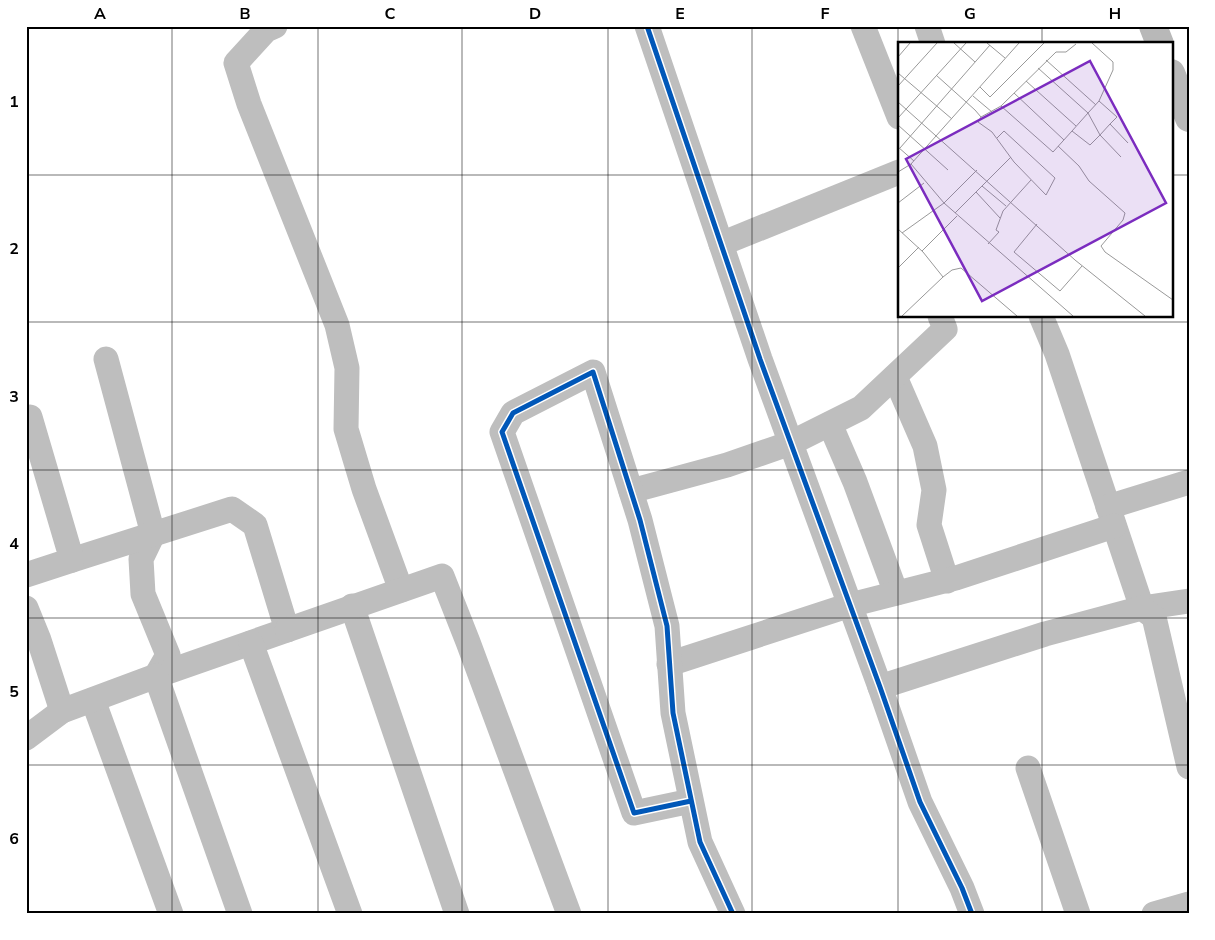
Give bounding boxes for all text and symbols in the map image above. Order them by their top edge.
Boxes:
text: A [94,3,106,25]
text: B [239,3,251,25]
text: C [385,3,396,25]
text: D [529,3,541,25]
text: E [675,3,685,25]
text: F [821,3,830,25]
text: G [964,3,976,25]
text: H [1109,3,1121,25]
inset map [898,42,1172,318]
text: 1 [9,91,19,113]
text: 2 [9,238,19,260]
text: 3 [9,386,19,408]
text: 4 [9,533,19,555]
text: 5 [9,681,19,703]
text: 6 [9,828,19,850]

